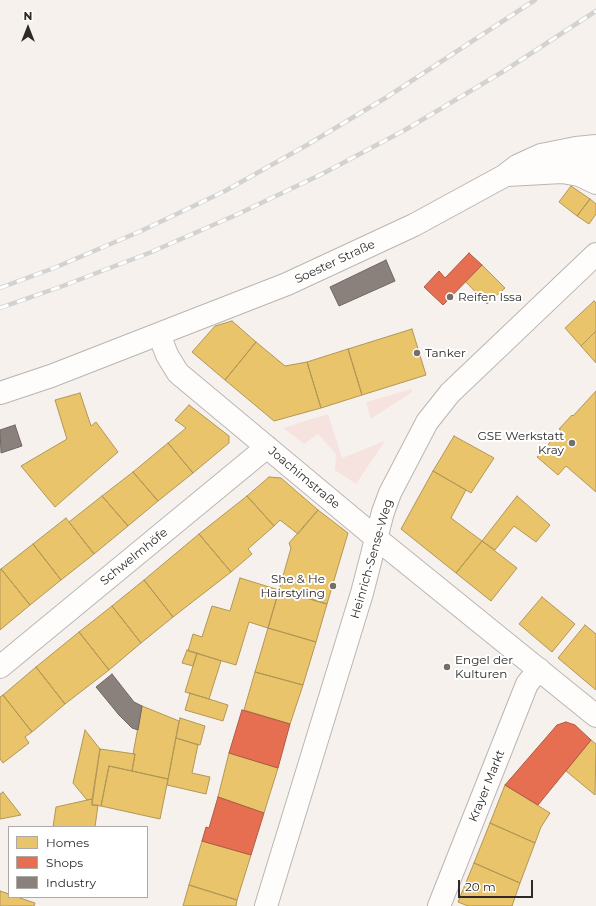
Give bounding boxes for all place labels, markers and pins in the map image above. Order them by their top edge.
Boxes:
place label: Reifen Issa [458,290,522,304]
marker: Reifen Issa [445,292,455,302]
place label: Tanker [425,346,466,360]
marker: Tanker [412,348,422,358]
place label: GSE Werkstatt Kray [477,429,564,457]
marker: GSE Werkstatt Kray [567,438,577,448]
place label: She & He Hairstyling [261,572,325,600]
marker: She & He Hairstyling [328,581,338,591]
place label: Engel der Kulturen [455,653,513,681]
marker: Engel der Kulturen [442,662,452,672]

